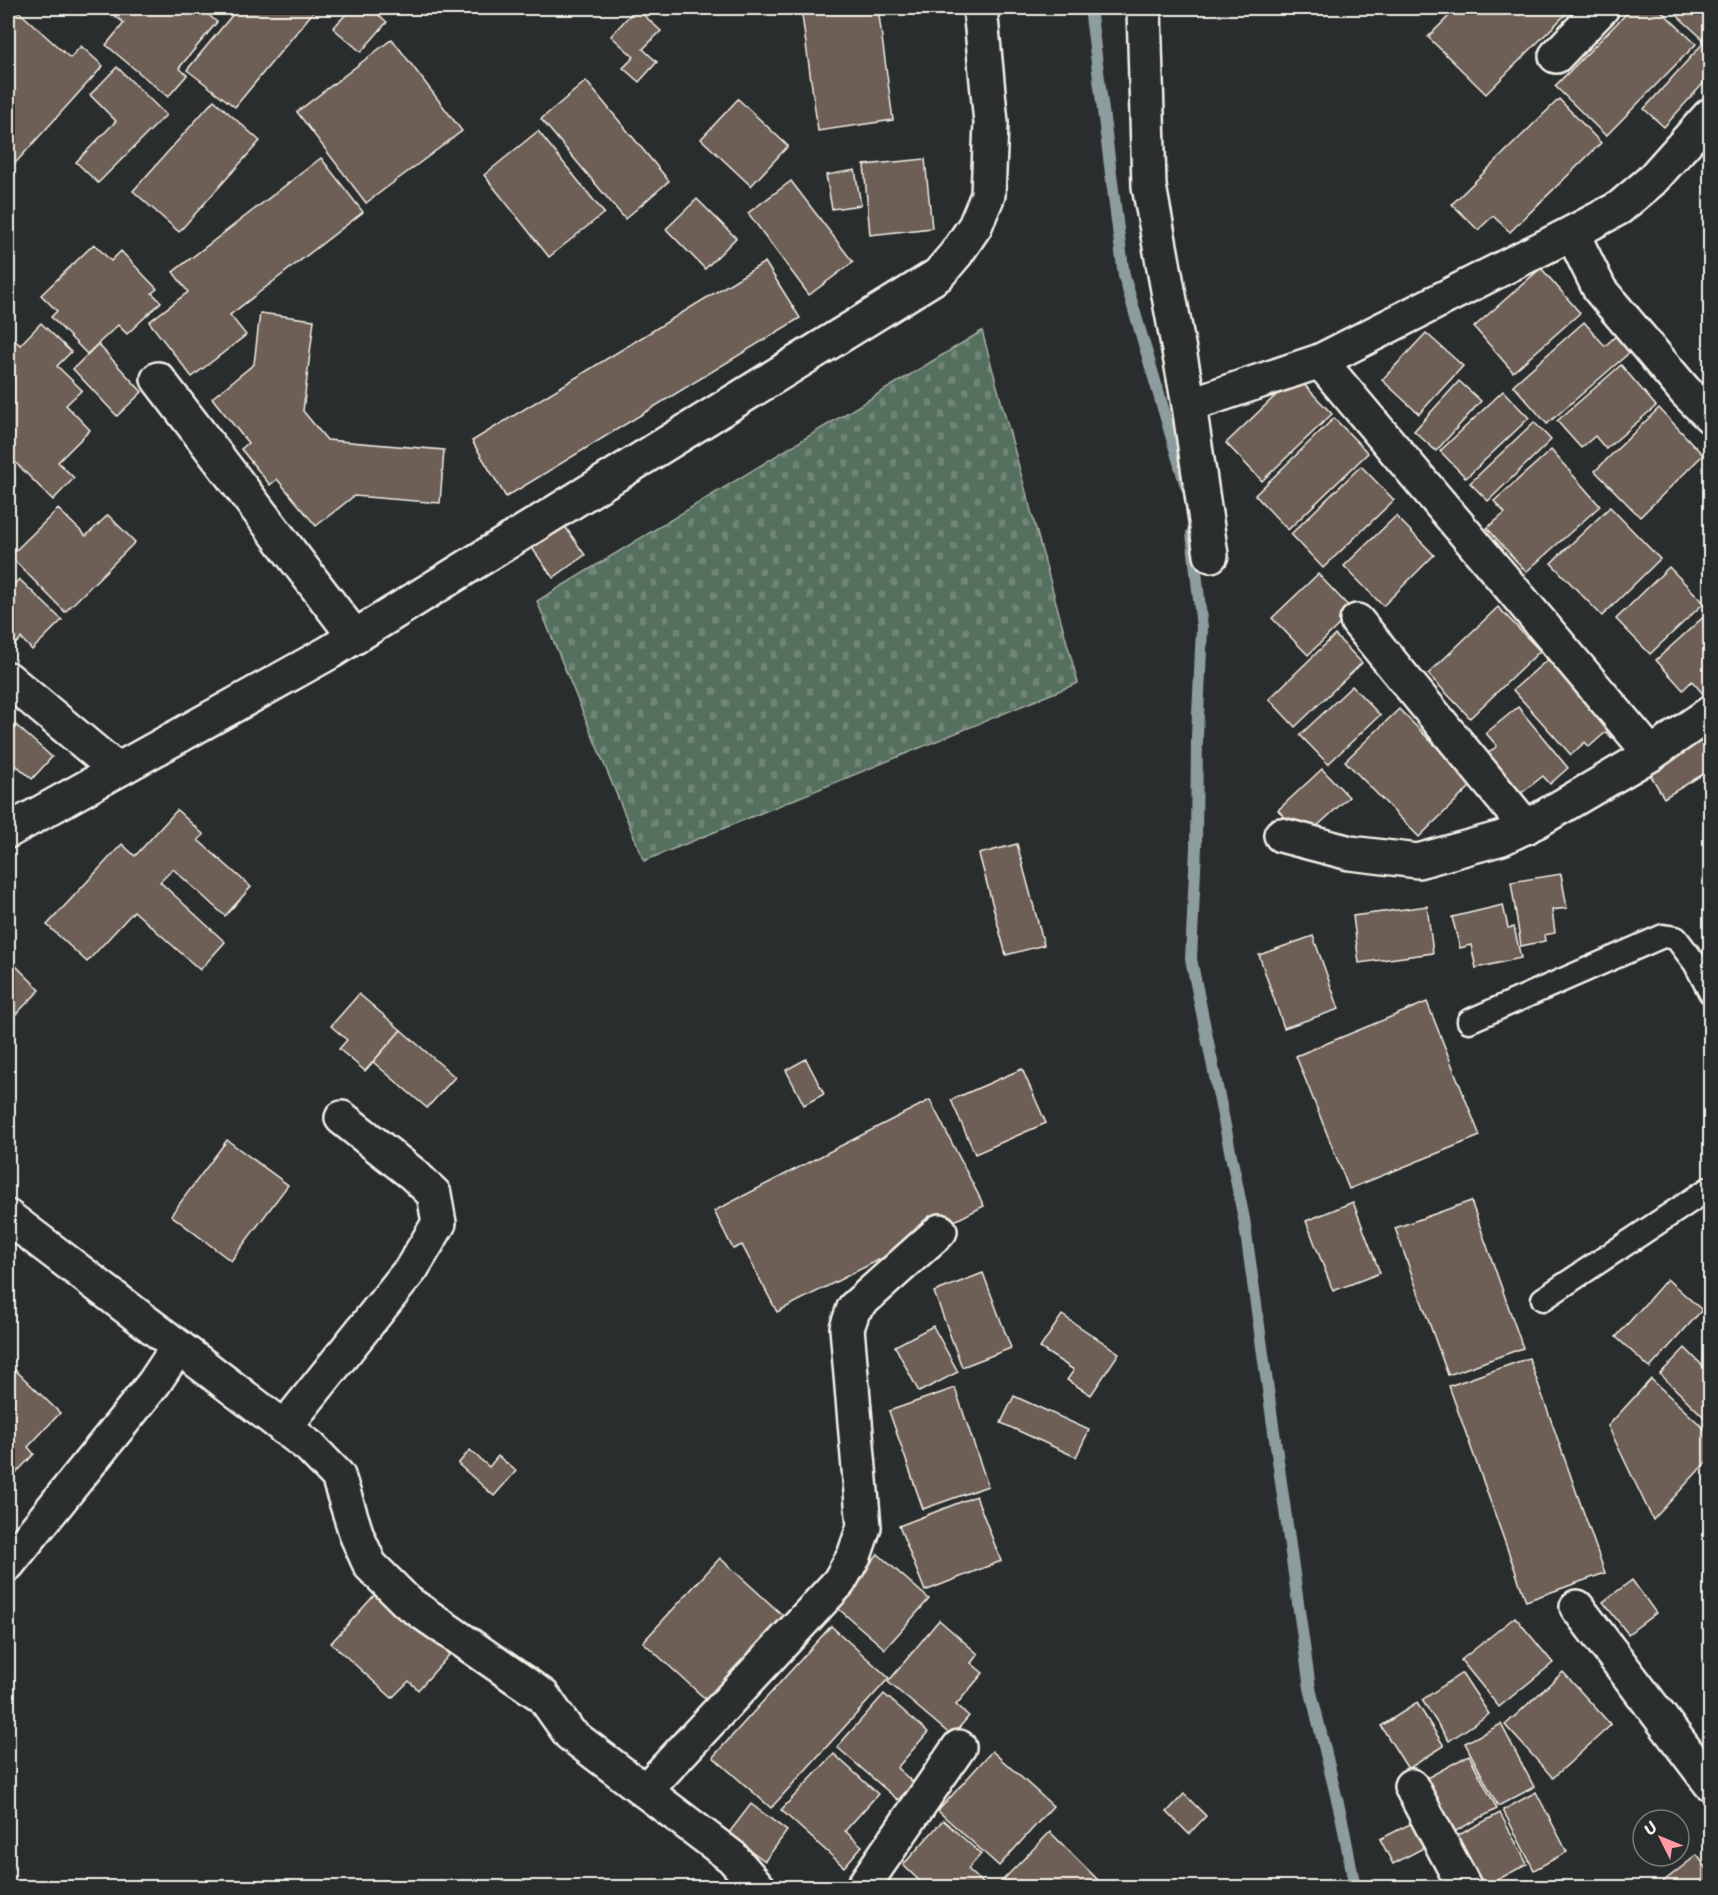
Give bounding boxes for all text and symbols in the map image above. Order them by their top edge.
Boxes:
north arrow [1631,1808,1691,1868]
text: U [1636,1813,1666,1842]

